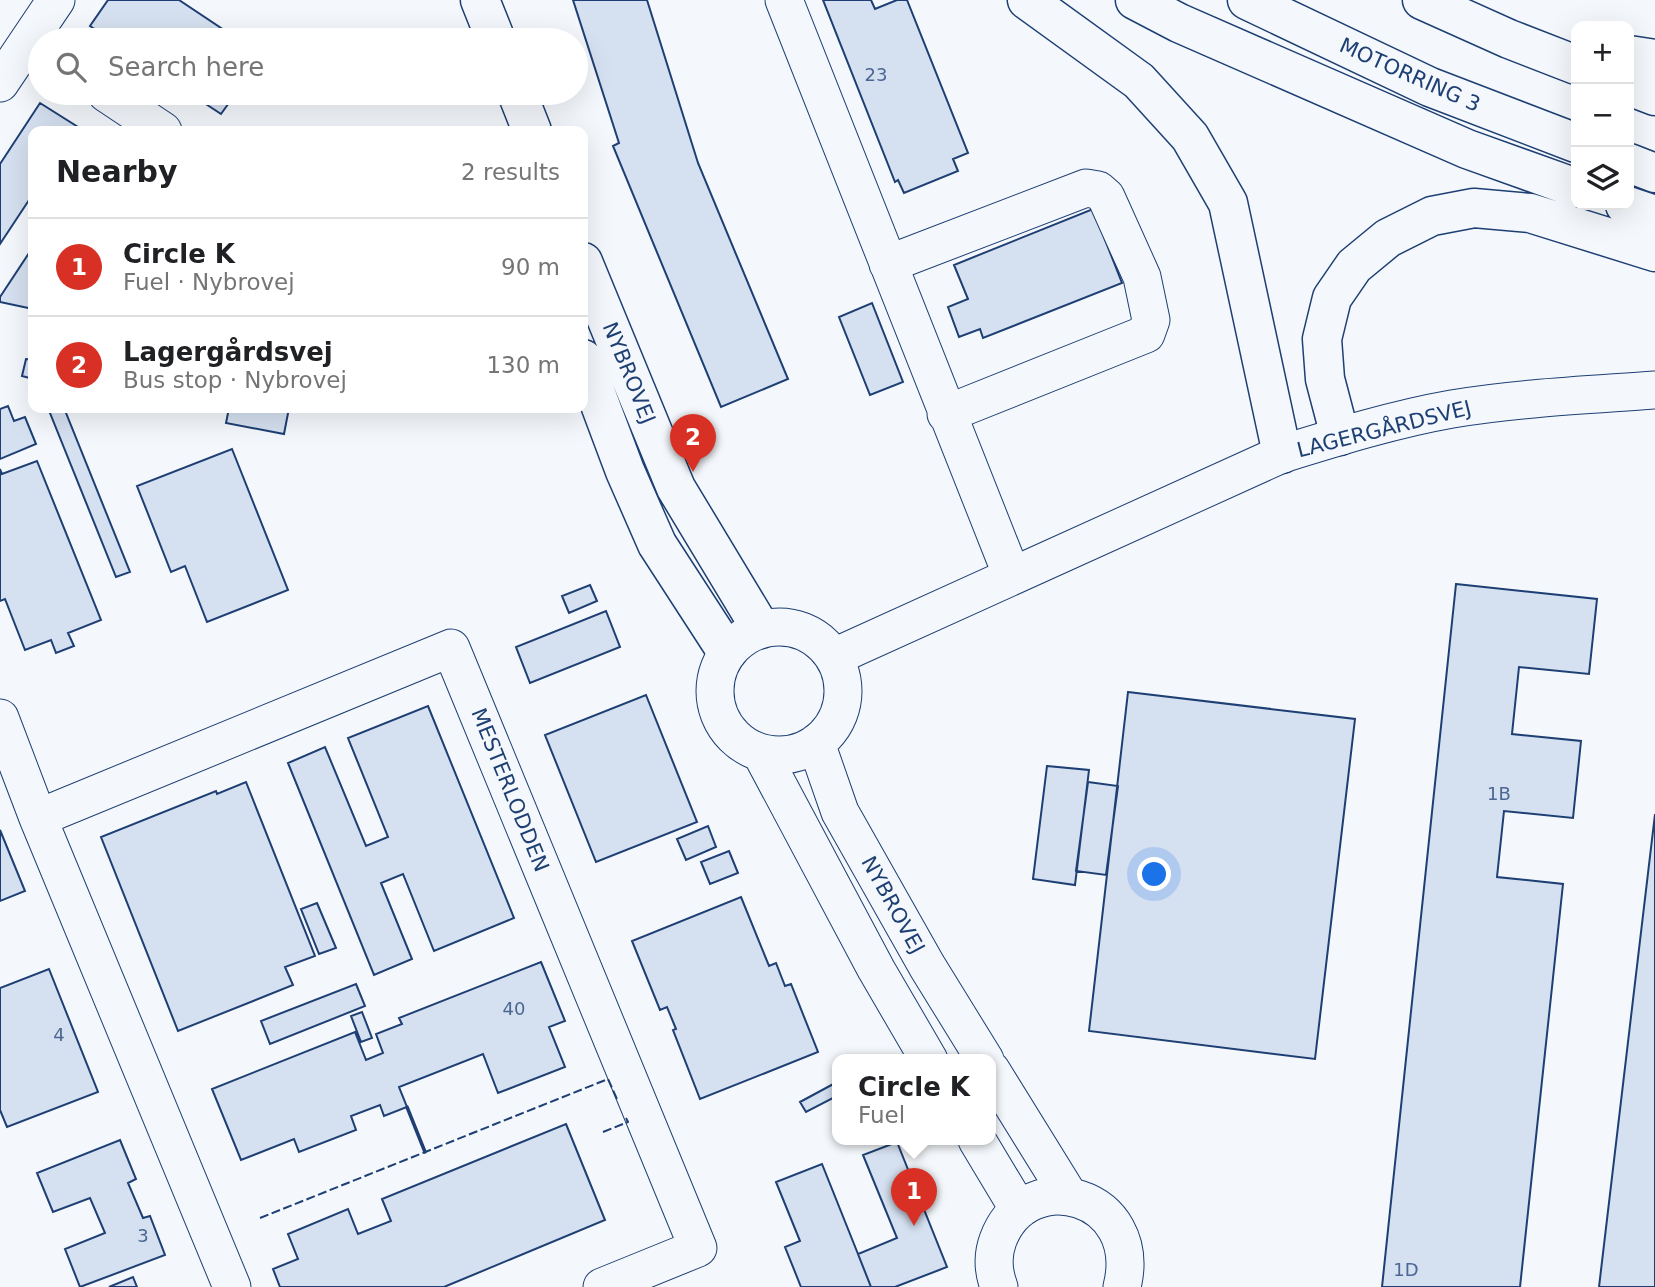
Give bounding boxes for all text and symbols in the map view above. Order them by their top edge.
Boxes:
map controls [1571,21,1634,210]
button: + [1571,21,1634,84]
search box [28,28,588,105]
street label: MOTORRING 3 [1336,33,1484,117]
icon: search [52,48,90,86]
text: Search here [108,52,264,82]
house number: 23 [865,64,887,85]
button: − [1571,84,1634,147]
button: layers [1571,147,1634,210]
text: Nearby [56,154,178,189]
text: 2 results [461,159,560,185]
text: Circle K [123,239,235,269]
text: 1 [71,254,87,280]
text: 90 m [501,254,560,280]
text: Fuel · Nybrovej [123,269,295,295]
street label: NYBROVEJ [598,319,660,427]
text: Lagergårdsvej [123,337,333,367]
text: 2 [71,352,87,378]
text: 130 m [486,352,560,378]
text: Bus stop · Nybrovej [123,367,347,393]
street label: LAGERGÅRDSVEJ [1294,394,1474,462]
pin: 2 [670,414,716,472]
street label: MESTERLODDEN [466,705,554,875]
house number: 1B [1487,783,1511,804]
street label: NYBROVEJ [856,852,930,958]
your location [1137,857,1171,891]
house number: 40 [503,998,525,1019]
house number: 4 [53,1024,65,1045]
popup [832,1054,996,1145]
text: Circle K [858,1072,970,1102]
text: Fuel [858,1102,905,1128]
pin: 1 [891,1168,937,1226]
house number: 3 [137,1225,149,1246]
house number: 1D [1393,1259,1419,1280]

